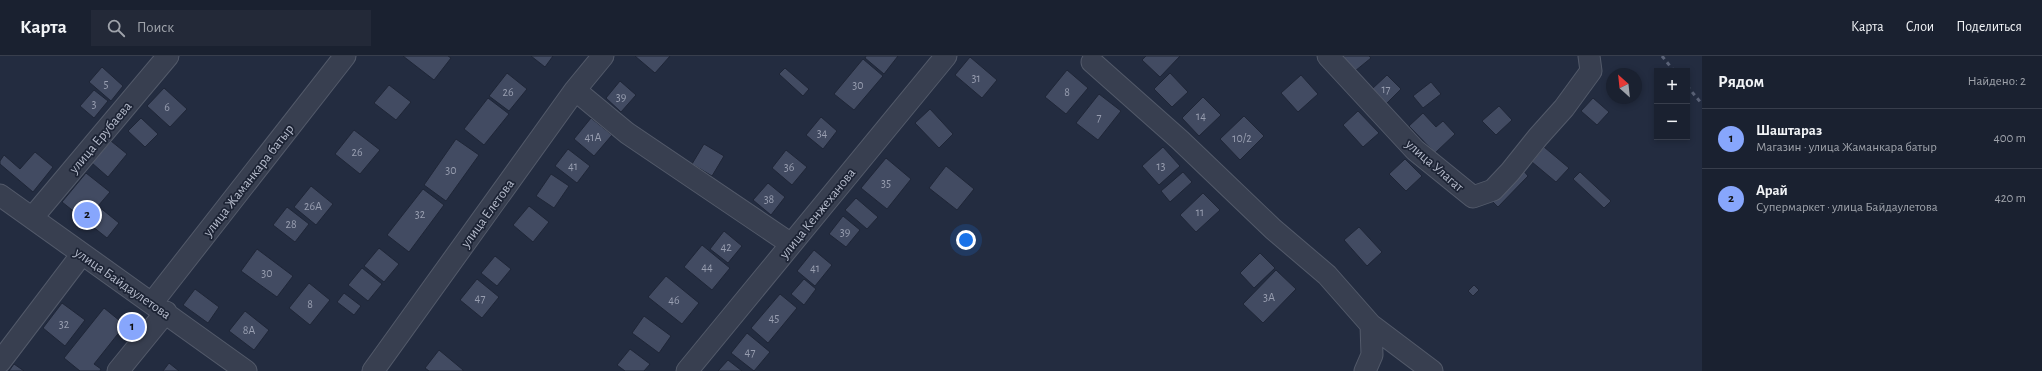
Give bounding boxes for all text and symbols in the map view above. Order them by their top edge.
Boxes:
search box [91,10,371,46]
icon: search [105,17,127,39]
text: Карта [20,18,67,37]
text: Поиск [137,20,174,35]
text: Карта [1851,20,1884,34]
text: Слои [1906,20,1934,34]
text: Поделиться [1956,20,2022,34]
north arrow [1606,68,1642,104]
map controls [1654,68,1690,140]
button: + [1654,68,1690,104]
house number: 31 [971,72,981,84]
text: Рядом [1718,73,1764,90]
text: Найдено: 2 [1968,75,2026,88]
house number: 5 [103,78,109,90]
house number: 30 [852,79,864,91]
house number: 17 [1381,83,1391,95]
house number: 26 [502,86,514,98]
house number: 8 [1064,86,1070,98]
house number: 39 [616,91,627,103]
house number: 3 [92,98,97,110]
street label: улица Ерубаева [66,99,135,177]
house number: 6 [164,101,170,113]
button: − [1654,104,1690,140]
house number: 14 [1196,110,1206,122]
house number: 7 [1096,111,1102,123]
street label: улица Жаманкара батыр [200,122,297,240]
text: Шаштараз [1756,123,1822,138]
house number: 34 [817,127,828,139]
house number: 41А [585,131,601,143]
house number: 10/2 [1232,132,1252,144]
text: 1 [1729,132,1733,145]
text: 400 m [1993,132,2026,145]
street label: улица Улагат [1402,136,1467,195]
text: Магазин · улица Жаманкара батыр [1756,141,1937,154]
house number: 26 [351,146,363,158]
house number: 41 [568,160,578,172]
house number: 13 [1156,160,1166,172]
house number: 36 [784,161,795,173]
house number: 30 [445,164,457,176]
street label: улица Кенжеханова [777,165,859,262]
street label: улица Елетова [458,176,517,251]
house number: 35 [881,177,891,189]
text: Арай [1756,183,1788,198]
text: 2 [1728,192,1734,205]
text: 420 m [1994,192,2026,205]
house number: 38 [764,193,775,205]
pin: 2 [74,200,100,230]
house number: 26А [304,200,322,212]
text: Супермаркет · улица Байдаулетова [1756,201,1938,214]
house number: 11 [1196,206,1204,218]
house number: 32 [415,208,426,220]
house number: 28 [285,218,297,230]
house number: 39 [840,226,851,238]
your location [956,230,976,250]
house number: 42 [720,241,732,253]
street label: улица Байдаулетова [71,245,173,323]
house number: 44 [701,261,713,273]
house number: 41 [810,262,820,274]
house number: 30 [261,267,273,279]
house number: 3А [1263,291,1275,303]
house number: 47 [475,292,485,304]
house number: 46 [668,294,680,306]
house number: 8 [307,298,313,310]
pin: 1 [119,312,145,342]
house number: 45 [769,312,779,324]
house number: 32 [59,318,70,330]
house number: 8А [243,324,255,336]
house number: 47 [745,346,755,358]

